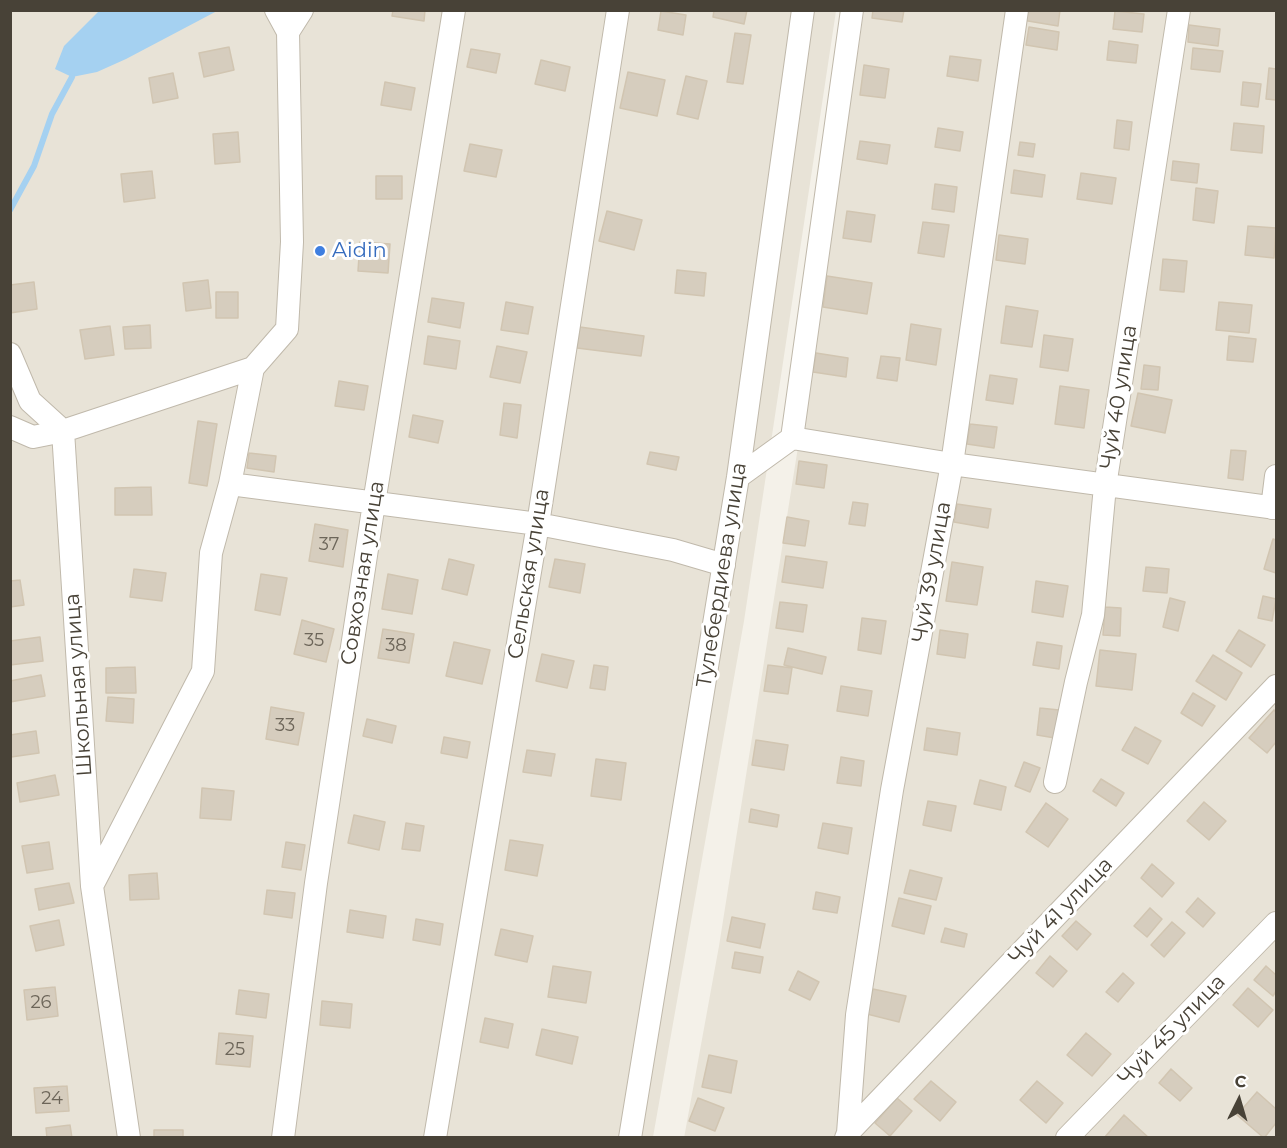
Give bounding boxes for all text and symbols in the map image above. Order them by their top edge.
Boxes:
place label: Aidin [332,238,387,264]
marker: Aidin [313,244,327,258]
street label: Чуй 40 улица [1095,323,1143,471]
street label: Тулебердиева улица [692,461,752,689]
street label: Совхозная улица [336,479,390,667]
street label: Сельская улица [503,487,555,661]
street label: Чуй 39 улица [907,500,957,644]
house number: 37 [319,534,339,556]
street label: Школьная улица [60,593,98,777]
house number: 35 [304,630,324,652]
house number: 38 [385,635,407,657]
house number: 33 [275,715,295,737]
street label: Чуй 41 улица [1004,852,1118,970]
street label: Чуй 45 улица [1113,970,1231,1090]
house number: 26 [30,992,52,1014]
house number: 25 [225,1039,245,1061]
north arrow [1209,1070,1269,1130]
text: С [1234,1072,1247,1092]
house number: 24 [41,1088,63,1110]

